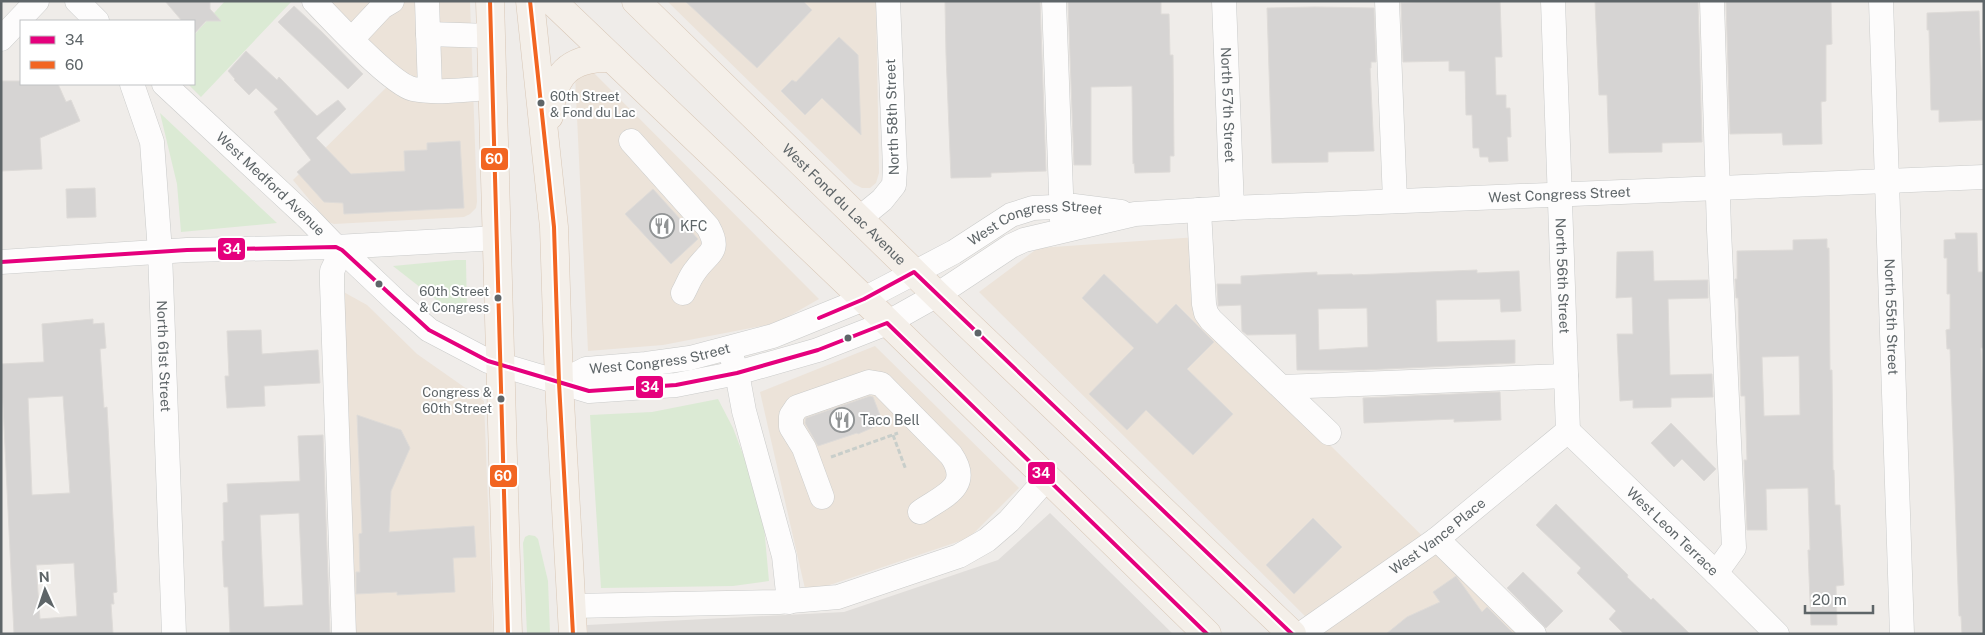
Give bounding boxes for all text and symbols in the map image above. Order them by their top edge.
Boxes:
legend [20,20,195,85]
text: 34 [65,31,84,48]
street label: North 57th Street [1218,47,1238,163]
text: 60 [65,56,83,73]
street label: North 58th Street [882,59,902,175]
place label: 60th Street & Fond du Lac [550,89,636,120]
marker: 60th Street & Fond du Lac [536,98,546,108]
street label: West Medford Avenue [213,129,328,239]
street label: West Fond du Lac Avenue [779,140,909,268]
line badge: 60 [480,147,509,171]
text: 60 [485,151,503,167]
street label: West Congress Street [1488,184,1631,205]
street label: West Congress Street [965,198,1103,249]
restaurant icon: KFC [649,213,675,239]
place label: KFC [680,218,708,234]
street label: North 56th Street [1553,218,1573,334]
line badge: 34 [217,237,246,261]
text: 34 [223,241,241,257]
street label: North 55th Street [1882,258,1901,375]
unlabelled marker [374,279,384,289]
place label: 60th Street & Congress [419,284,489,315]
marker: 60th Street & Congress [493,293,503,303]
street label: North 61st Street [154,300,174,412]
unlabelled marker [973,328,983,338]
unlabelled marker [843,333,853,343]
street label: West Congress Street [589,340,732,377]
line badge: 34 [635,375,664,399]
text: 34 [641,379,659,395]
place label: Congress & 60th Street [422,385,492,416]
marker: Congress & 60th Street [496,394,506,404]
restaurant icon: Taco Bell [829,407,855,433]
place label: Taco Bell [860,412,920,428]
line badge: 34 [1027,461,1056,485]
line badge: 60 [489,464,518,488]
text: 34 [1032,465,1050,481]
text: 60 [494,468,512,484]
street label: West Leon Terrace [1623,484,1722,579]
street label: West Vance Place [1387,495,1488,578]
north arrow [20,565,70,615]
text: N [38,569,50,585]
scale bar [1805,582,1872,614]
text: 20 m [1812,591,1847,608]

